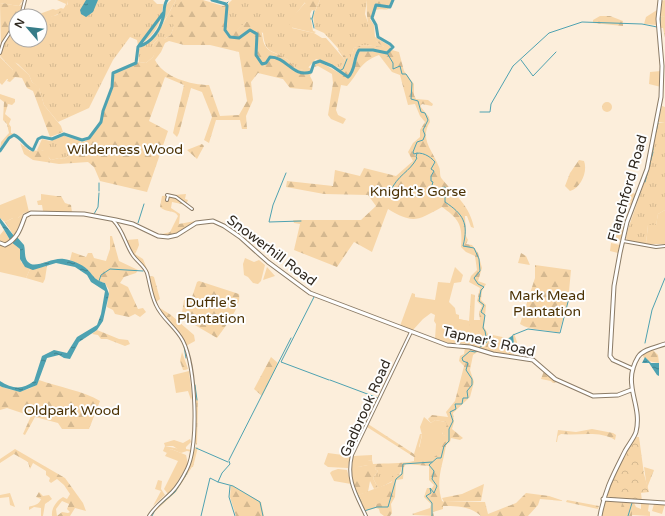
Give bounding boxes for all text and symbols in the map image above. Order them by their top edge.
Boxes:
north arrow [8,8,48,48]
text: N [12,17,27,30]
street label: Flanchford Road [604,133,651,244]
park label: Wilderness Wood [67,141,183,158]
park label: Knight's Gorse [370,183,466,200]
street label: Snowerhill Road [224,211,320,290]
park label: Mark Mead Plantation [509,287,585,320]
park label: Duffle's Plantation [177,294,245,327]
street label: Tapner's Road [441,323,537,360]
street label: Gadbrook Road [336,357,395,460]
park label: Oldpark Wood [24,402,120,419]

